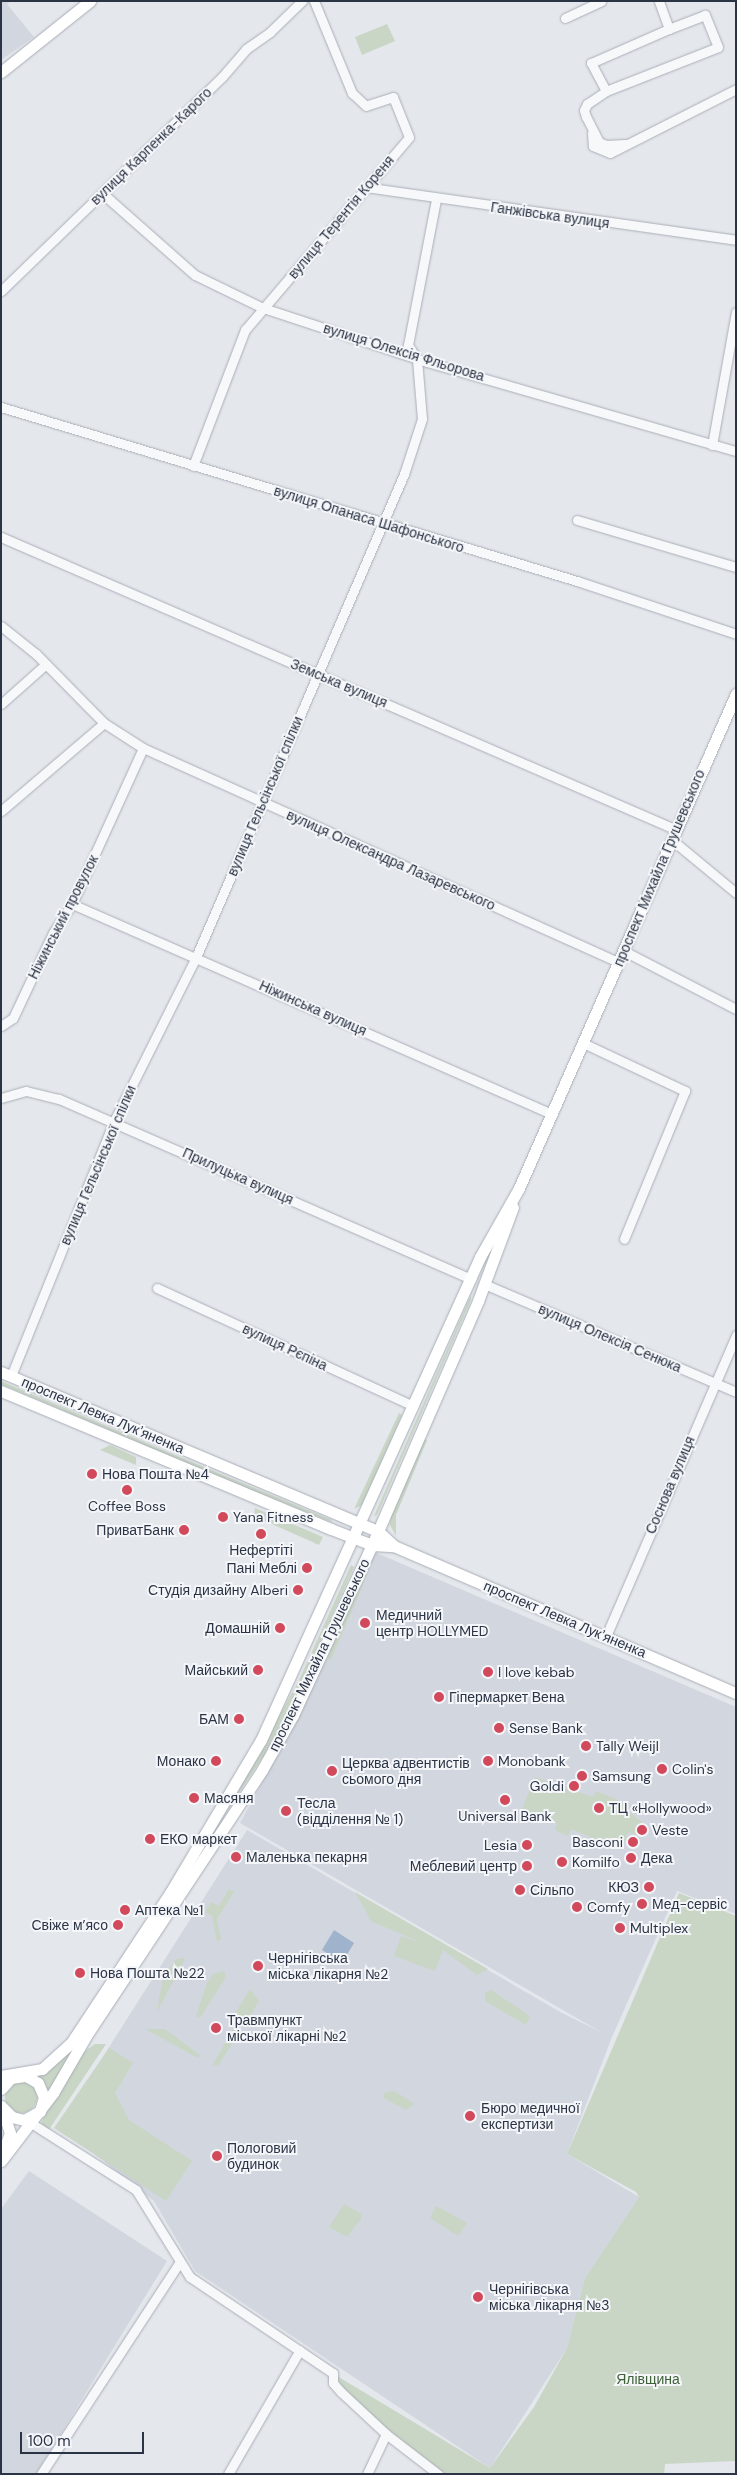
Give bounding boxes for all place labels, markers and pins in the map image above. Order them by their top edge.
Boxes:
place label: Нова Пошта №4 [102,1466,209,1482]
marker: Нова Пошта №4 [86,1468,98,1480]
marker: Coffee Boss [121,1484,133,1496]
place label: Coffee Boss [88,1498,166,1514]
place label: Yana Fitness [233,1509,313,1525]
marker: Yana Fitness [217,1511,229,1523]
place label: ПриватБанк [96,1522,174,1538]
marker: ПриватБанк [178,1524,190,1536]
marker: Нефертіті [255,1528,267,1540]
place label: Нефертіті [229,1542,293,1558]
place label: Пані Меблі [226,1560,297,1576]
marker: Пані Меблі [301,1562,313,1574]
place label: Студія дизайну Alberi [148,1582,288,1598]
marker: Студія дизайну Alberi [292,1584,304,1596]
place label: Медичний центр HOLLYMED [376,1607,488,1640]
marker: Медичний центр HOLLYMED [358,1616,372,1630]
place label: Домашній [205,1620,270,1636]
marker: Домашній [274,1622,286,1634]
place label: Майський [185,1662,248,1678]
marker: Майський [252,1664,264,1676]
place label: I love kebab [498,1664,574,1680]
marker: I love kebab [482,1666,494,1678]
place label: Гіпермаркет Вена [449,1689,564,1705]
marker: Гіпермаркет Вена [433,1691,445,1703]
place label: БАМ [199,1711,229,1727]
marker: БАМ [233,1713,245,1725]
place label: Sense Bank [509,1720,583,1736]
marker: Sense Bank [493,1722,505,1734]
place label: Tally Weijl [596,1738,659,1754]
marker: Tally Weijl [580,1740,592,1752]
place label: Монако [157,1753,206,1769]
place label: Monobank [498,1753,566,1769]
marker: Монако [210,1755,222,1767]
place label: Церква адвентистів сьомого дня [342,1755,470,1788]
marker: Monobank [482,1755,494,1767]
place label: Colin's [672,1761,713,1777]
marker: Colin's [656,1763,668,1775]
marker: Церква адвентистів сьомого дня [326,1765,338,1777]
place label: Samsung [592,1768,651,1784]
marker: Samsung [576,1770,588,1782]
place label: Goldi [530,1778,564,1794]
marker: Goldi [568,1780,580,1792]
place label: Масяня [204,1790,253,1806]
marker: Масяня [188,1792,200,1804]
marker: Universal Bank [499,1794,511,1806]
place label: Тесла (відділення № 1) [297,1795,403,1828]
place label: ТЦ «Hollywood» [609,1800,712,1816]
marker: ТЦ «Hollywood» [593,1802,605,1814]
marker: Тесла (відділення № 1) [279,1804,293,1818]
place label: Universal Bank [458,1808,552,1824]
place label: Veste [652,1822,688,1838]
marker: Veste [636,1824,648,1836]
place label: ЕКО маркет [160,1831,237,1847]
marker: ЕКО маркет [144,1833,156,1845]
place label: Basconi [572,1834,623,1850]
marker: Basconi [627,1836,639,1848]
place label: Lesia [484,1837,517,1853]
marker: Lesia [521,1839,533,1851]
place label: Маленька пекарня [246,1849,367,1865]
place label: Дека [641,1850,672,1866]
marker: Маленька пекарня [230,1851,242,1863]
marker: Дека [625,1852,637,1864]
place label: Komilfo [572,1854,620,1870]
marker: Komilfo [556,1856,568,1868]
place label: Меблевий центр [410,1858,517,1874]
marker: Меблевий центр [521,1860,533,1872]
place label: КЮЗ [608,1879,639,1895]
marker: КЮЗ [643,1881,655,1893]
place label: Сільпо [530,1882,574,1898]
marker: Сільпо [514,1884,526,1896]
place label: Мед-сервіс [652,1896,727,1912]
marker: Мед-сервіс [636,1898,648,1910]
place label: Comfy [587,1899,630,1915]
marker: Comfy [571,1901,583,1913]
place label: Аптека №1 [135,1902,203,1918]
marker: Аптека №1 [119,1904,131,1916]
place label: Свіже м’ясо [31,1917,108,1933]
marker: Свіже м’ясо [112,1919,124,1931]
place label: Multiplex [630,1920,688,1936]
marker: Multiplex [614,1922,626,1934]
place label: Чернігівська міська лікарня №2 [268,1950,388,1982]
marker: Чернігівська міська лікарня №2 [252,1960,264,1972]
place label: Нова Пошта №22 [90,1965,205,1981]
marker: Нова Пошта №22 [74,1967,86,1979]
place label: Травмпункт міської лікарні №2 [227,2012,347,2044]
marker: Травмпункт міської лікарні №2 [209,2021,223,2035]
place label: Бюро медичної експертизи [481,2100,580,2132]
marker: Бюро медичної експертизи [463,2109,477,2123]
place label: Пологовий будинок [227,2140,296,2172]
marker: Пологовий будинок [211,2150,223,2162]
place label: Чернігівська міська лікарня №3 [489,2281,610,2314]
marker: Чернігівська міська лікарня №3 [471,2290,485,2304]

